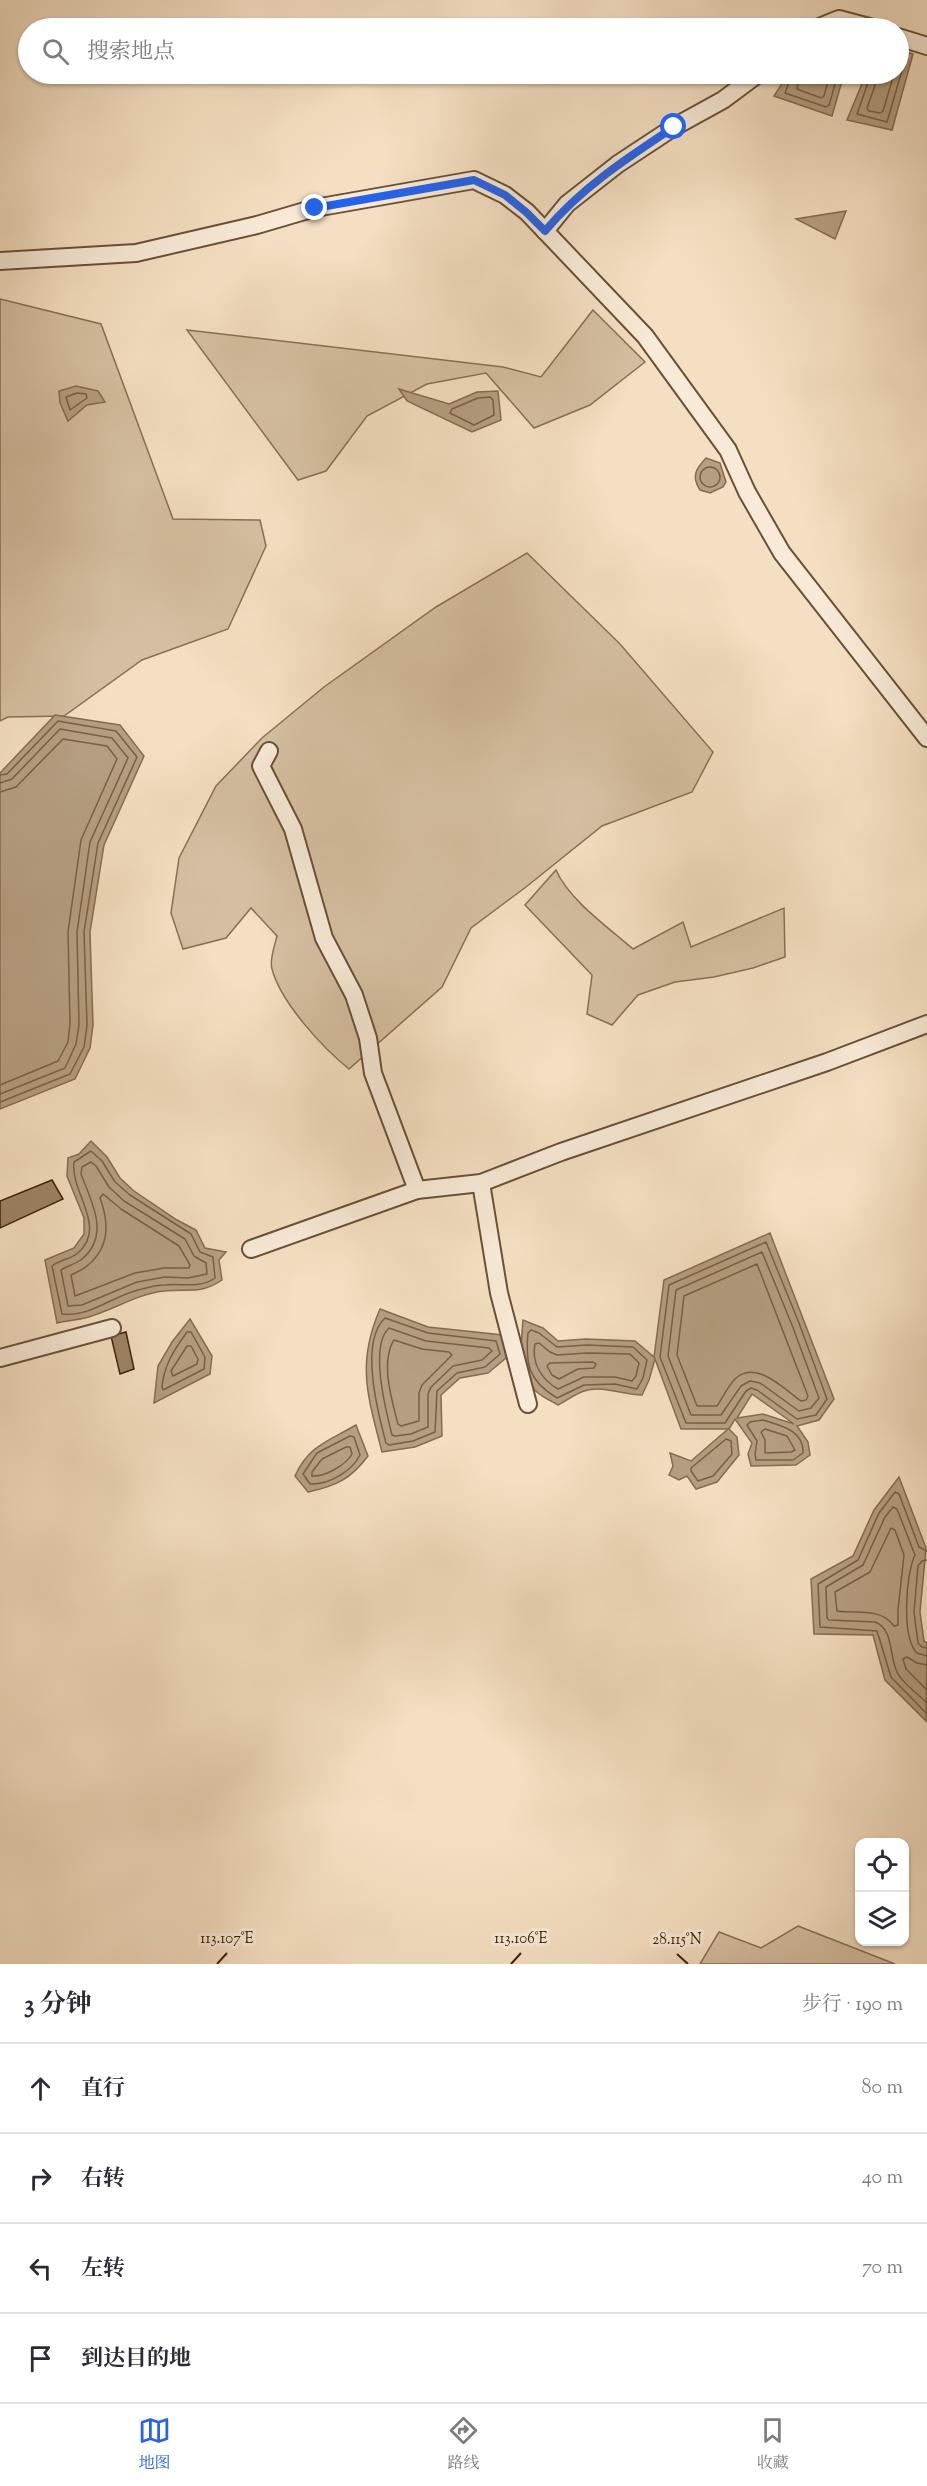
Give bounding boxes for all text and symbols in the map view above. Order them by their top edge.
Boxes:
search box [18,18,909,84]
icon: search [39,35,72,68]
text: 搜索地点 [87,37,175,69]
route start [660,113,686,139]
route end [301,194,327,220]
map controls [855,1838,909,1946]
button: locate [855,1838,909,1892]
button: layers [855,1892,909,1946]
text: 113.107°E [200,1929,254,1950]
text: 113.106°E [494,1929,548,1950]
text: 28.115°N [652,1930,702,1951]
text: 3 分钟 [24,1987,92,2024]
text: 步行 · 190 m [802,1991,903,2020]
icon: ahead [24,2072,57,2105]
text: 直行 [81,2074,125,2106]
text: 80 m [862,2074,903,2103]
icon: right [24,2162,57,2195]
text: 右转 [81,2164,125,2196]
text: 40 m [862,2164,903,2193]
icon: left [24,2252,57,2285]
text: 左转 [81,2254,125,2286]
text: 70 m [862,2254,903,2283]
icon: arrive [24,2342,57,2375]
text: 到达目的地 [81,2344,191,2376]
tab: 地图 [138,2414,171,2476]
tab: 路线 [447,2414,480,2476]
tab: 收藏 [756,2414,789,2476]

